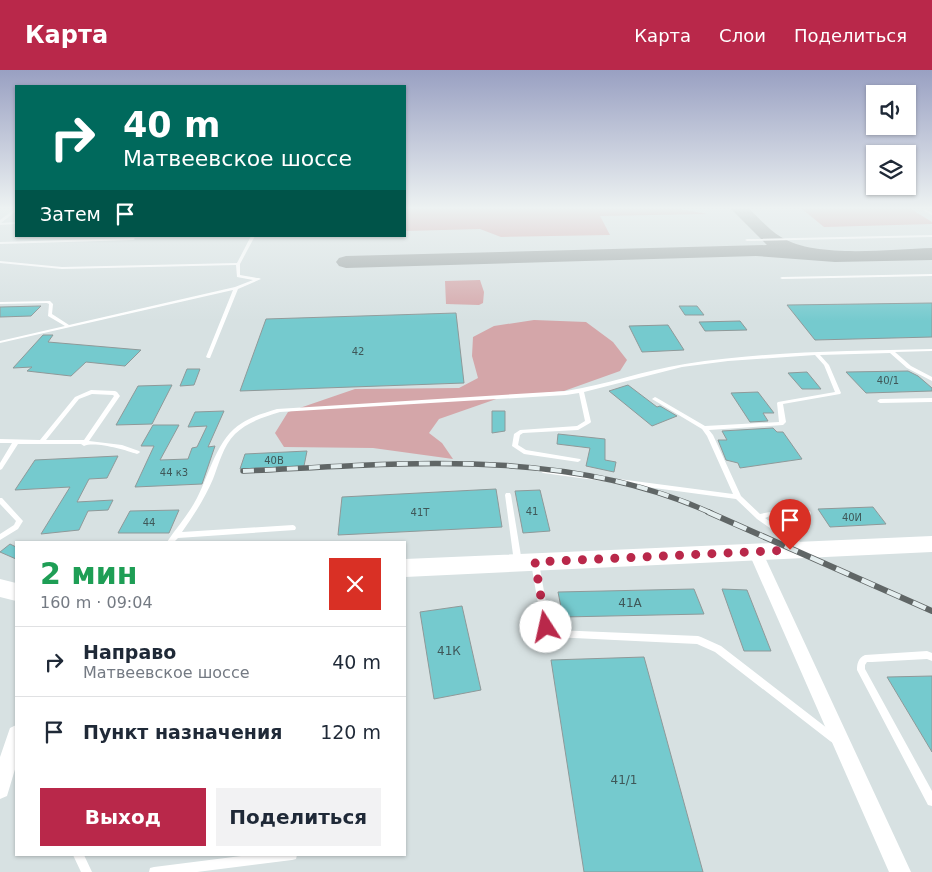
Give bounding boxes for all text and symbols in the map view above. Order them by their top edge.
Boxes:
text: Карта [25,21,108,49]
text: Карта [634,25,691,46]
text: Слои [719,25,766,46]
text: Поделиться [794,25,907,46]
map controls [866,85,916,195]
button: sound [866,85,916,135]
icon: right [40,105,105,170]
text: 40 m [123,105,220,145]
button: layers [866,145,916,195]
text: Матвеевское шоссе [123,146,352,171]
icon: arrive [111,200,139,228]
text: Затем [40,203,101,225]
house number: 42 [352,346,364,357]
house number: 40/1 [877,375,899,386]
house number: 40В [264,455,284,466]
house number: 44 к3 [160,467,188,478]
pin [769,499,811,550]
house number: 41 [526,506,538,517]
icon: arrive [776,506,804,534]
house number: 41Т [411,507,430,518]
house number: 40И [842,512,862,523]
house number: 44 [143,517,155,528]
text: 2 мин [40,556,138,591]
button: close [329,558,381,610]
text: 160 m · 09:04 [40,593,153,612]
house number: 41А [618,596,643,610]
position arrow [519,600,571,652]
text: Направо [83,641,176,663]
house number: 41К [437,644,461,658]
icon: right [40,648,68,676]
text: 40 m [332,651,381,673]
text: Матвеевское шоссе [83,663,250,682]
icon: arrive [40,718,68,746]
text: Пункт назначения [83,721,282,743]
text: 120 m [320,721,381,743]
house number: 41/1 [611,773,637,787]
button: Выход [40,788,206,846]
button: Поделиться [216,788,381,846]

